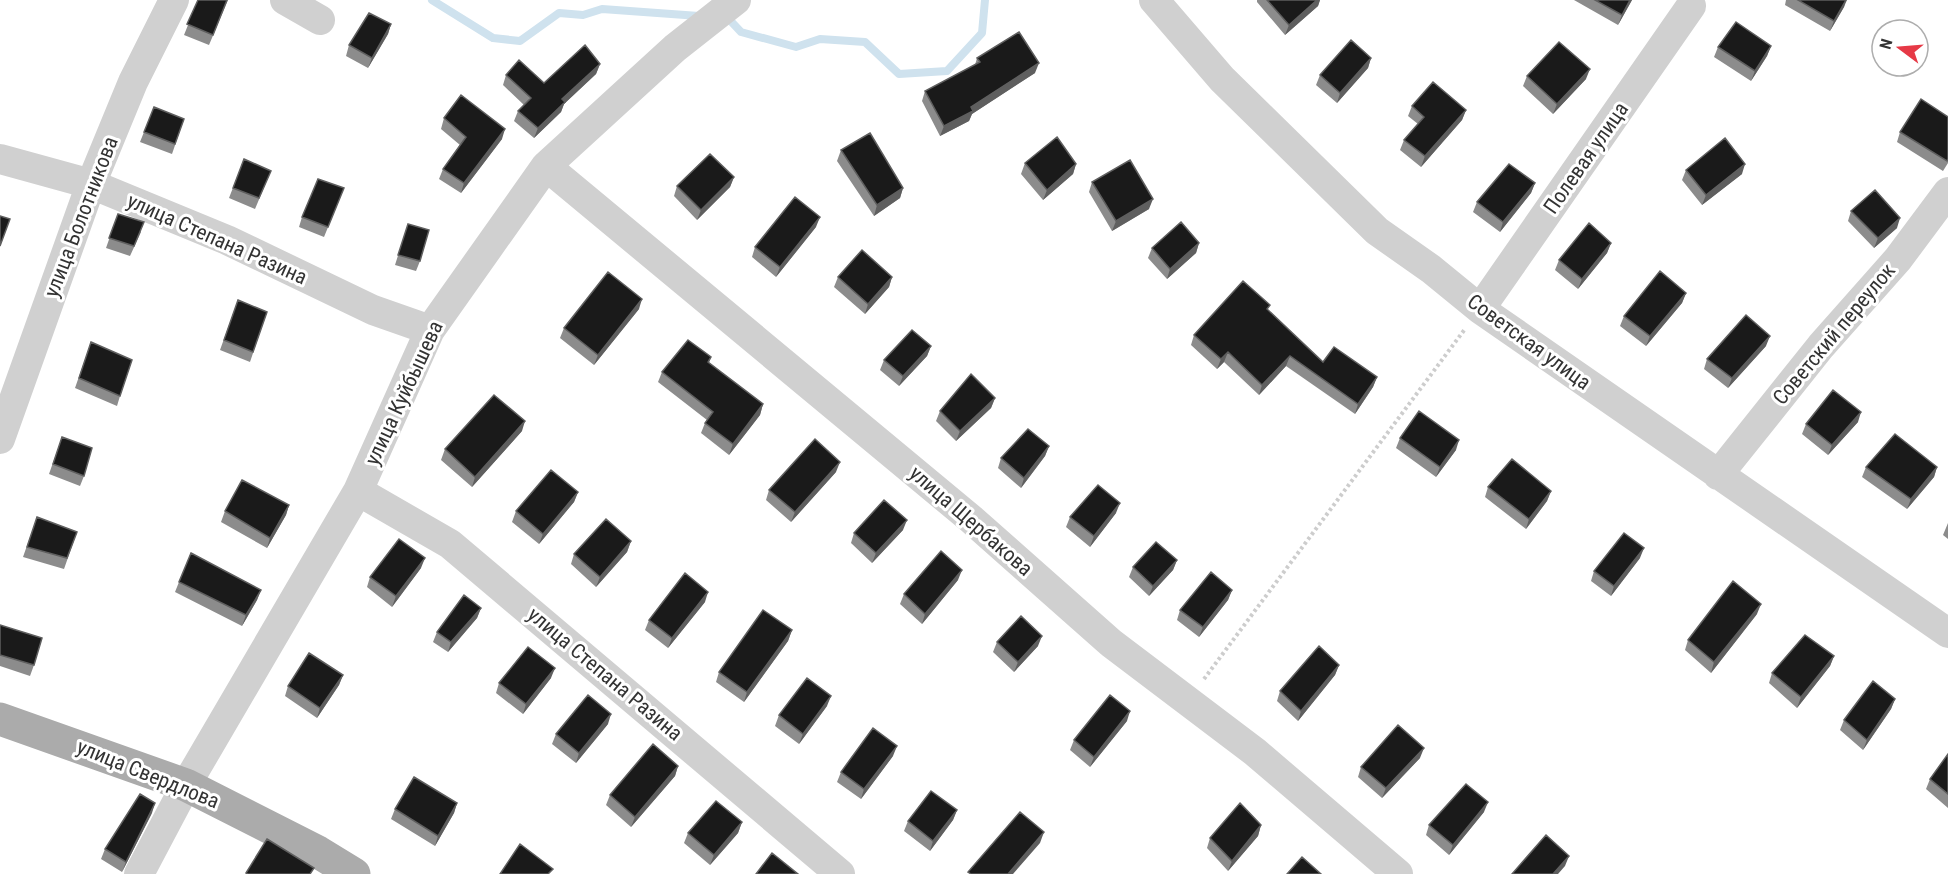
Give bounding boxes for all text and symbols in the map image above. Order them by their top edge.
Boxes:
north arrow [1870,18,1930,78]
text: N [1876,37,1897,51]
street label: Полевая улица [1539,98,1633,218]
street label: улица Болотникова [39,133,123,301]
street label: улица Степана Разина [123,189,311,289]
street label: Советский переулок [1768,258,1900,410]
street label: Советская улица [1463,289,1595,395]
street label: улица Куйбышева [360,317,448,469]
street label: улица Щербакова [905,461,1037,581]
street label: улица Степана Разина [523,602,687,746]
street label: улица Свердлова [73,735,223,813]

